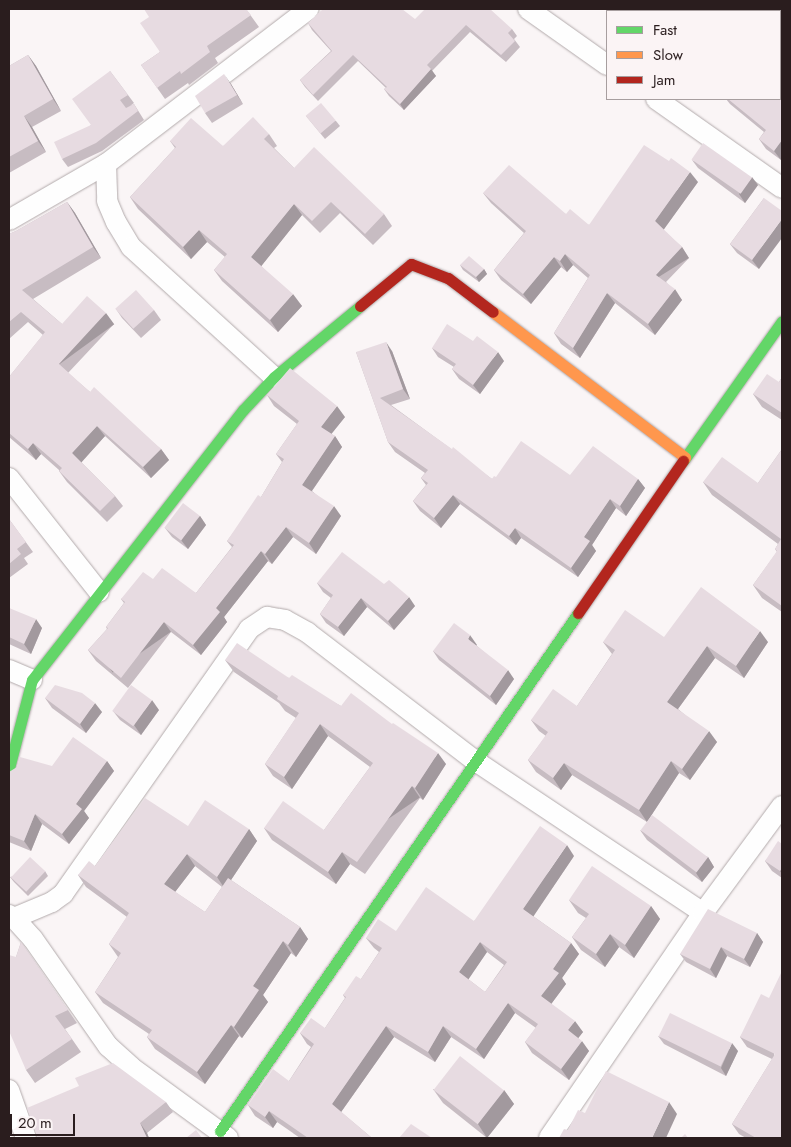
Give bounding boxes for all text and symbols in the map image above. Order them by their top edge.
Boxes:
legend [606,10,781,100]
text: Fast [653,19,677,41]
text: Slow [653,44,683,66]
text: Jam [653,69,676,91]
scale bar [12,1104,78,1136]
text: 20 m [18,1112,52,1134]

